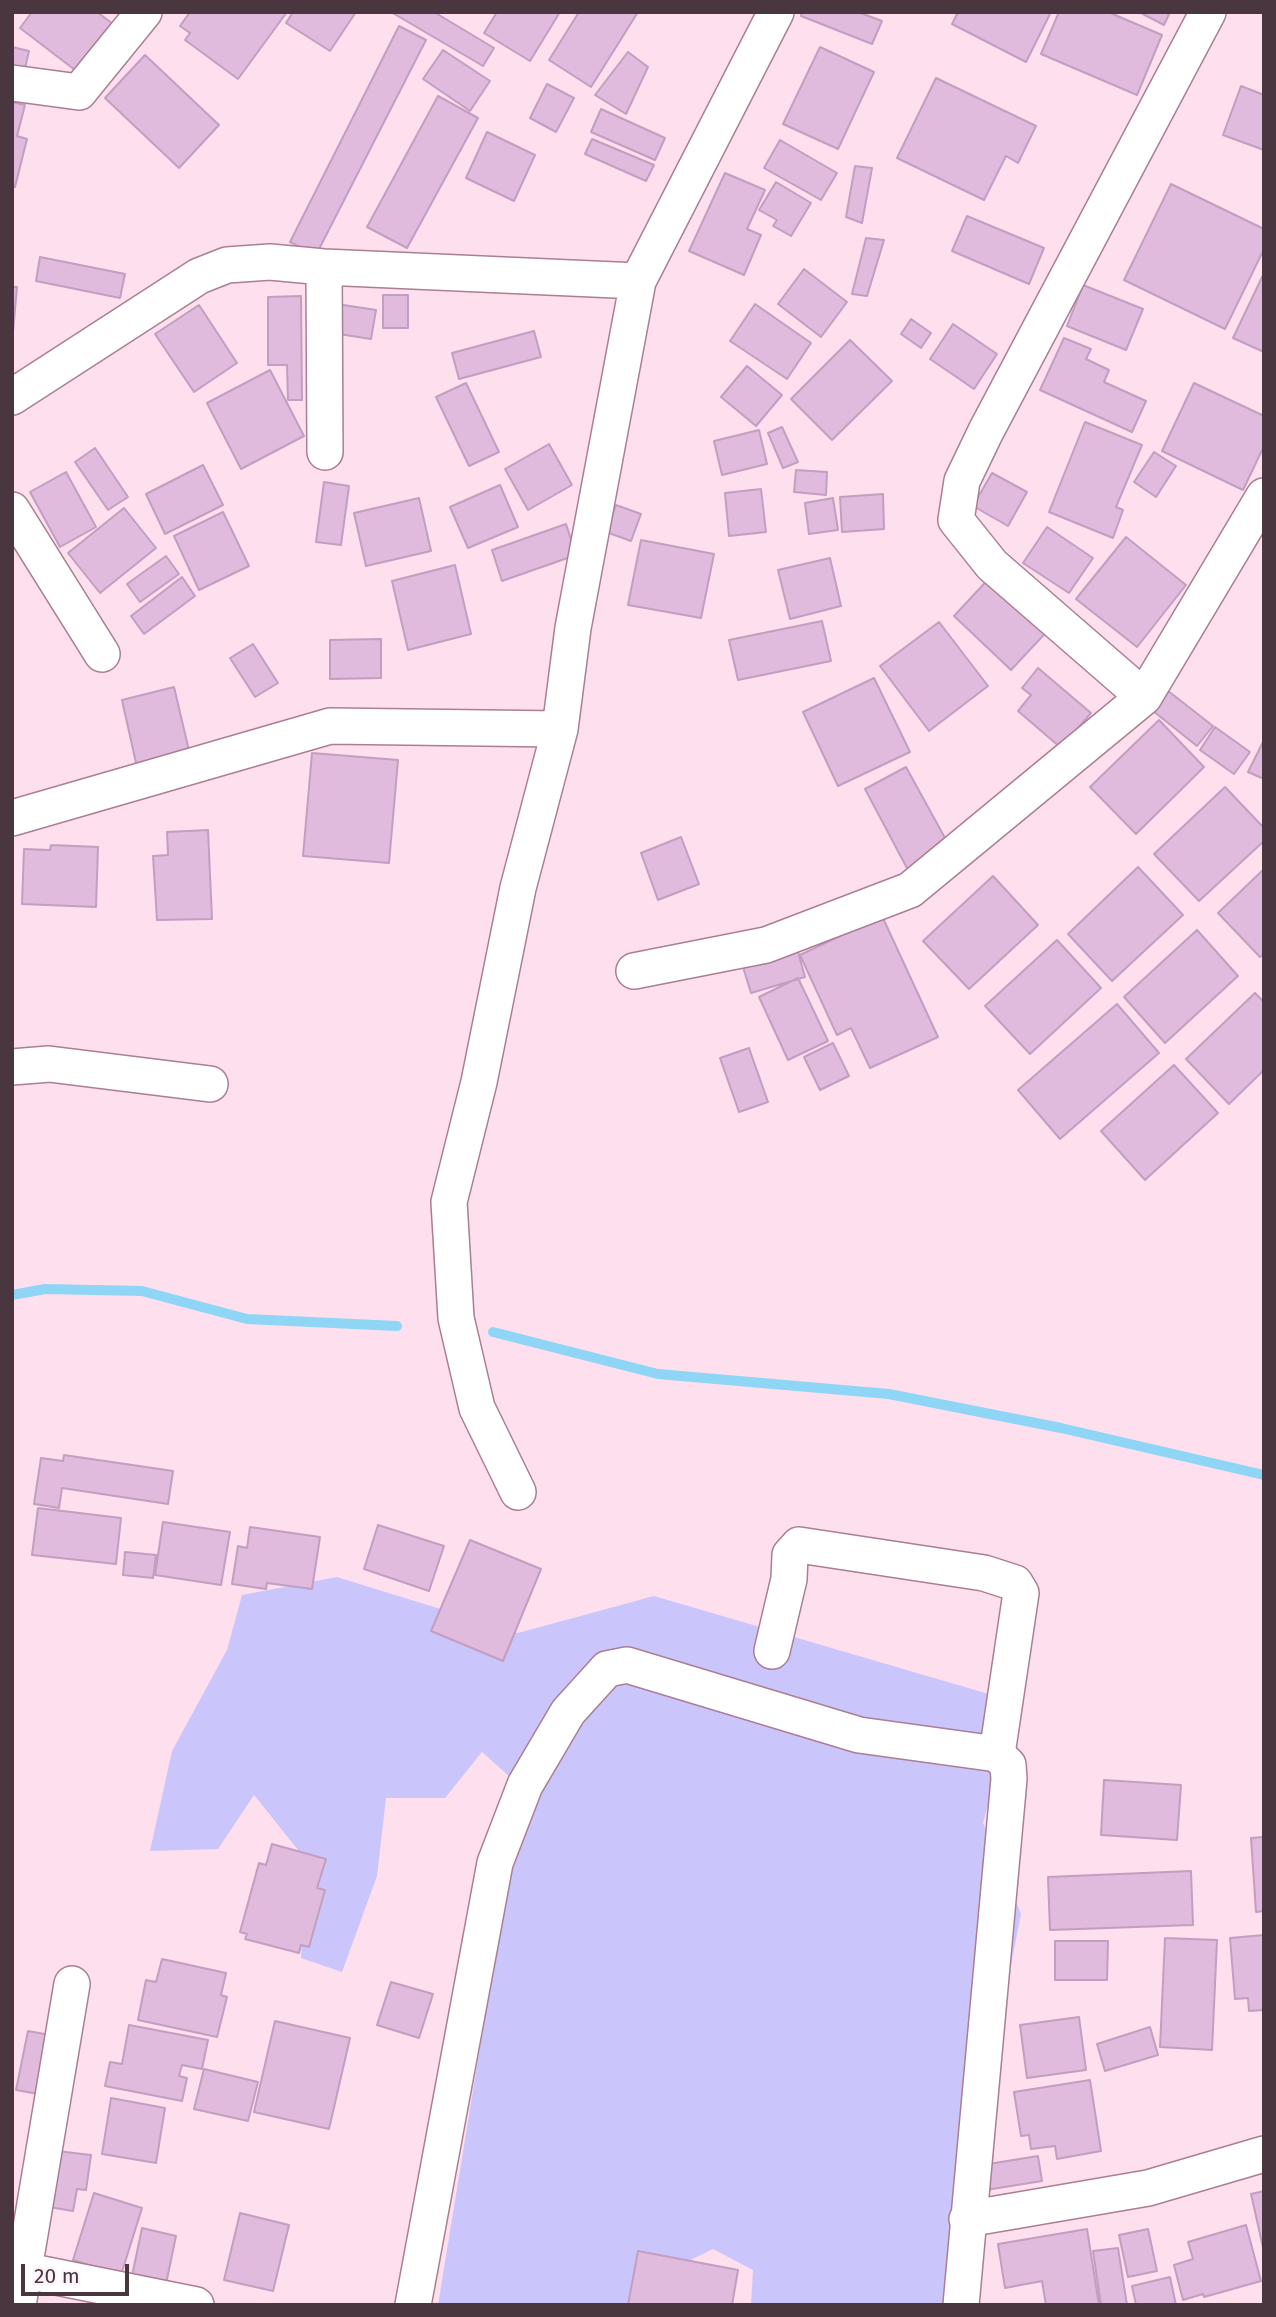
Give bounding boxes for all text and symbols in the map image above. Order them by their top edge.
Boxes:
scale bar [24,2250,133,2294]
text: 20 m [34,2263,80,2289]

